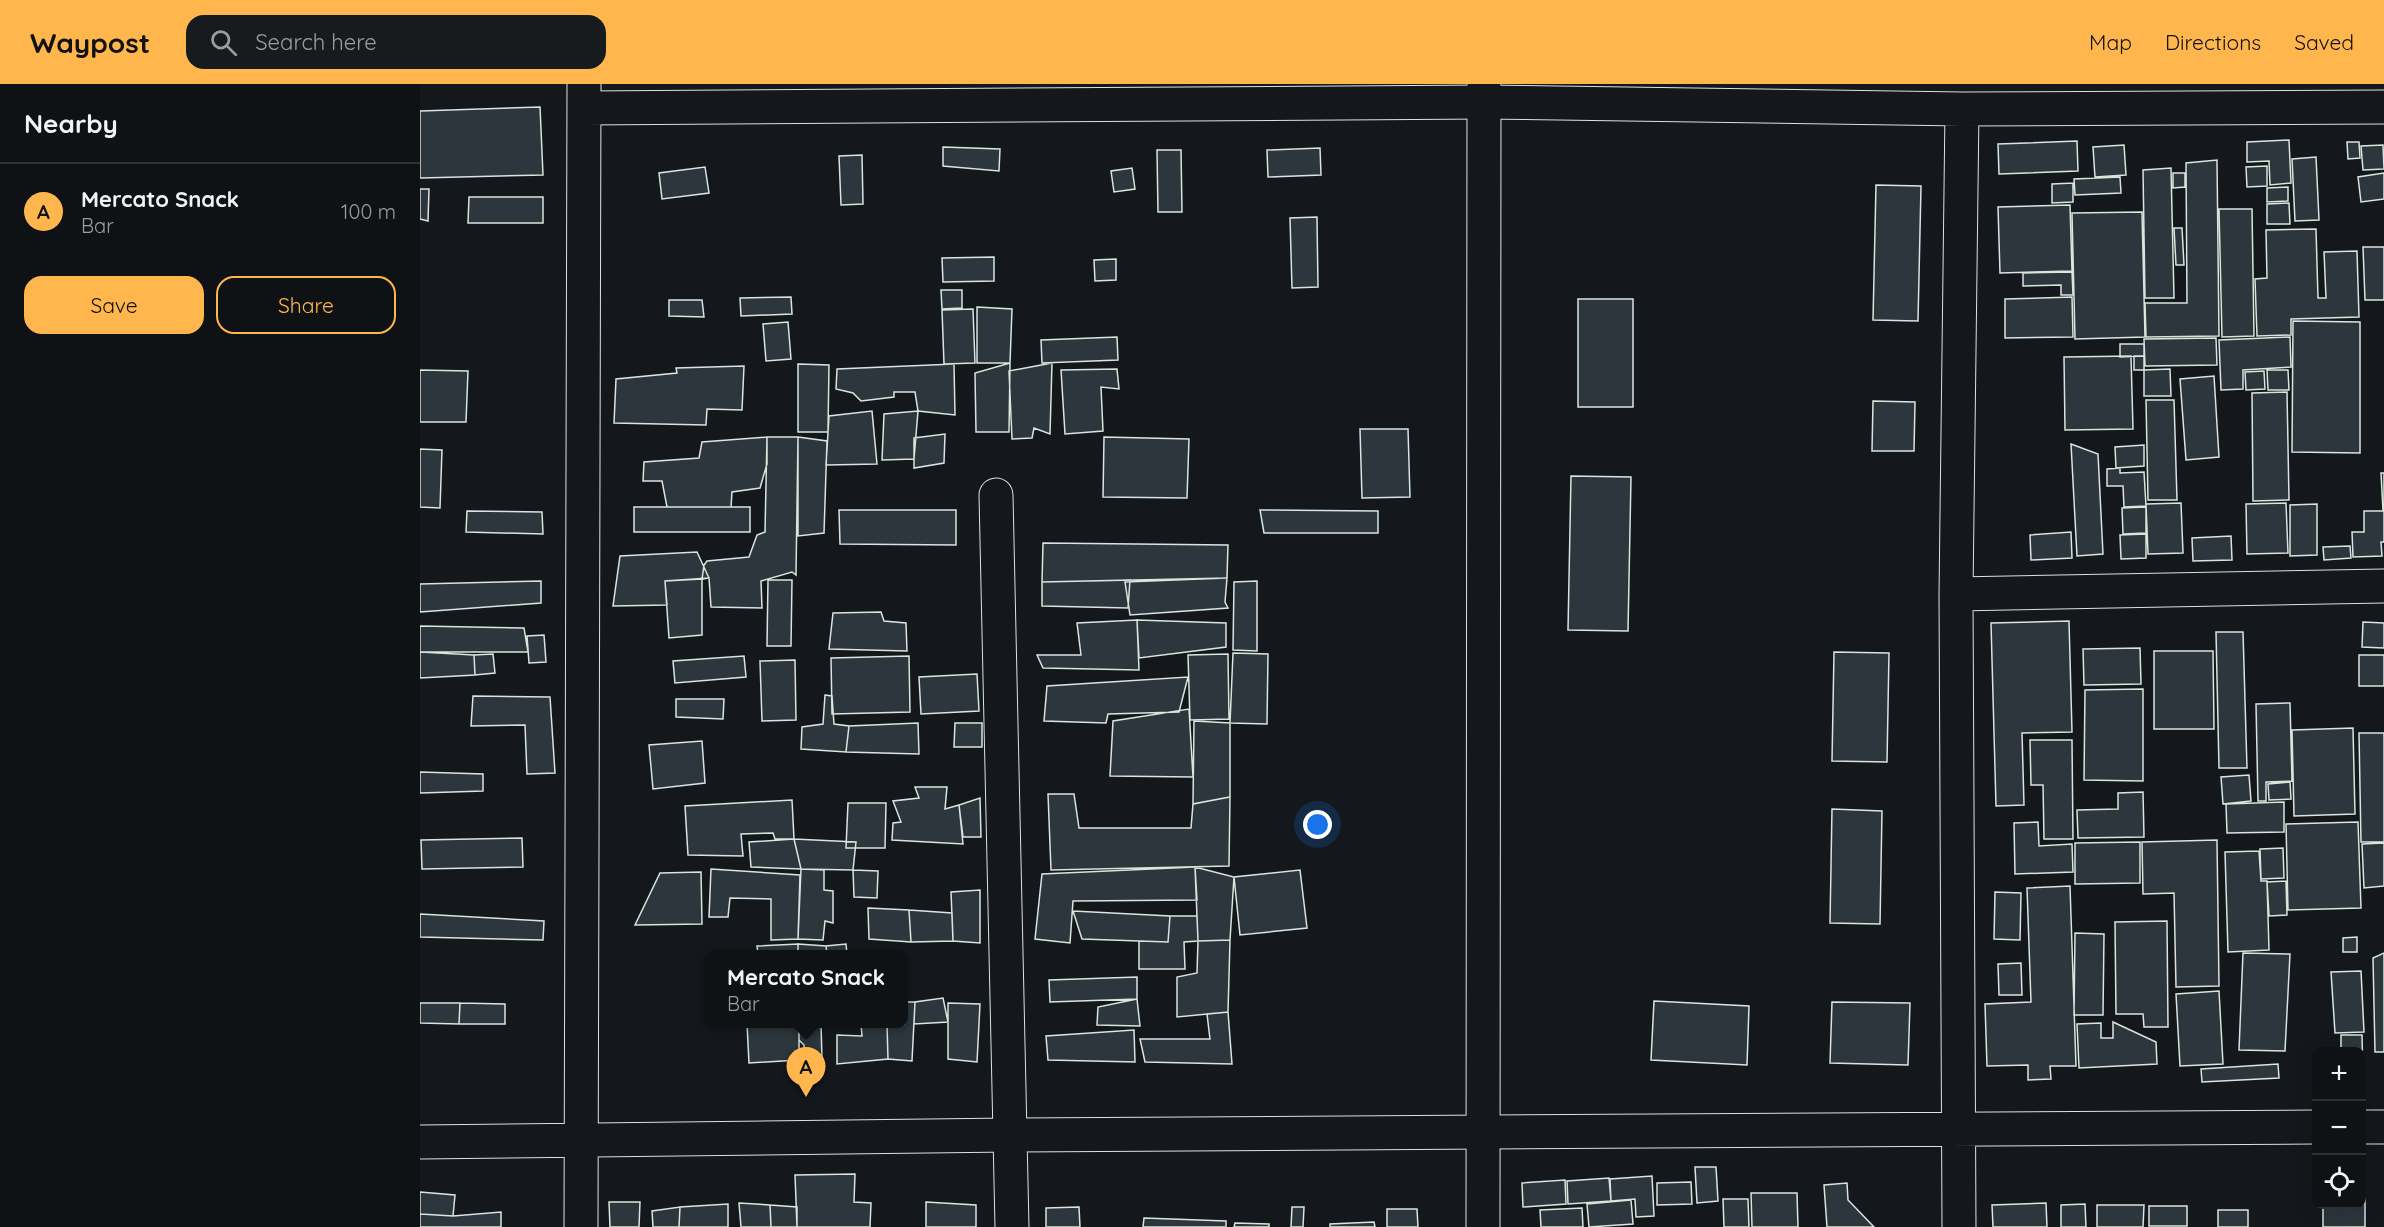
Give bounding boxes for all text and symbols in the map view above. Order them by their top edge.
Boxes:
search box [186,15,606,69]
text: Waypost [30,25,150,60]
icon: search [207,26,240,59]
text: Search here [255,28,377,56]
text: Map [2089,29,2132,55]
text: Directions [2165,29,2261,55]
text: Saved [2294,29,2354,55]
text: Nearby [24,107,118,140]
text: Mercato Snack [81,185,239,213]
text: A [37,199,50,224]
text: 100 m [341,199,396,224]
text: Bar [81,213,114,238]
button: Save [24,276,204,334]
button: Share [216,276,396,334]
your location [1303,810,1332,839]
popup [704,950,908,1028]
text: Mercato Snack [727,963,885,991]
text: Bar [727,991,760,1016]
map controls [2312,1047,2366,1209]
button: + [2312,1047,2366,1101]
pin: A [786,1048,826,1097]
button: − [2312,1101,2366,1155]
button: locate [2312,1155,2366,1209]

